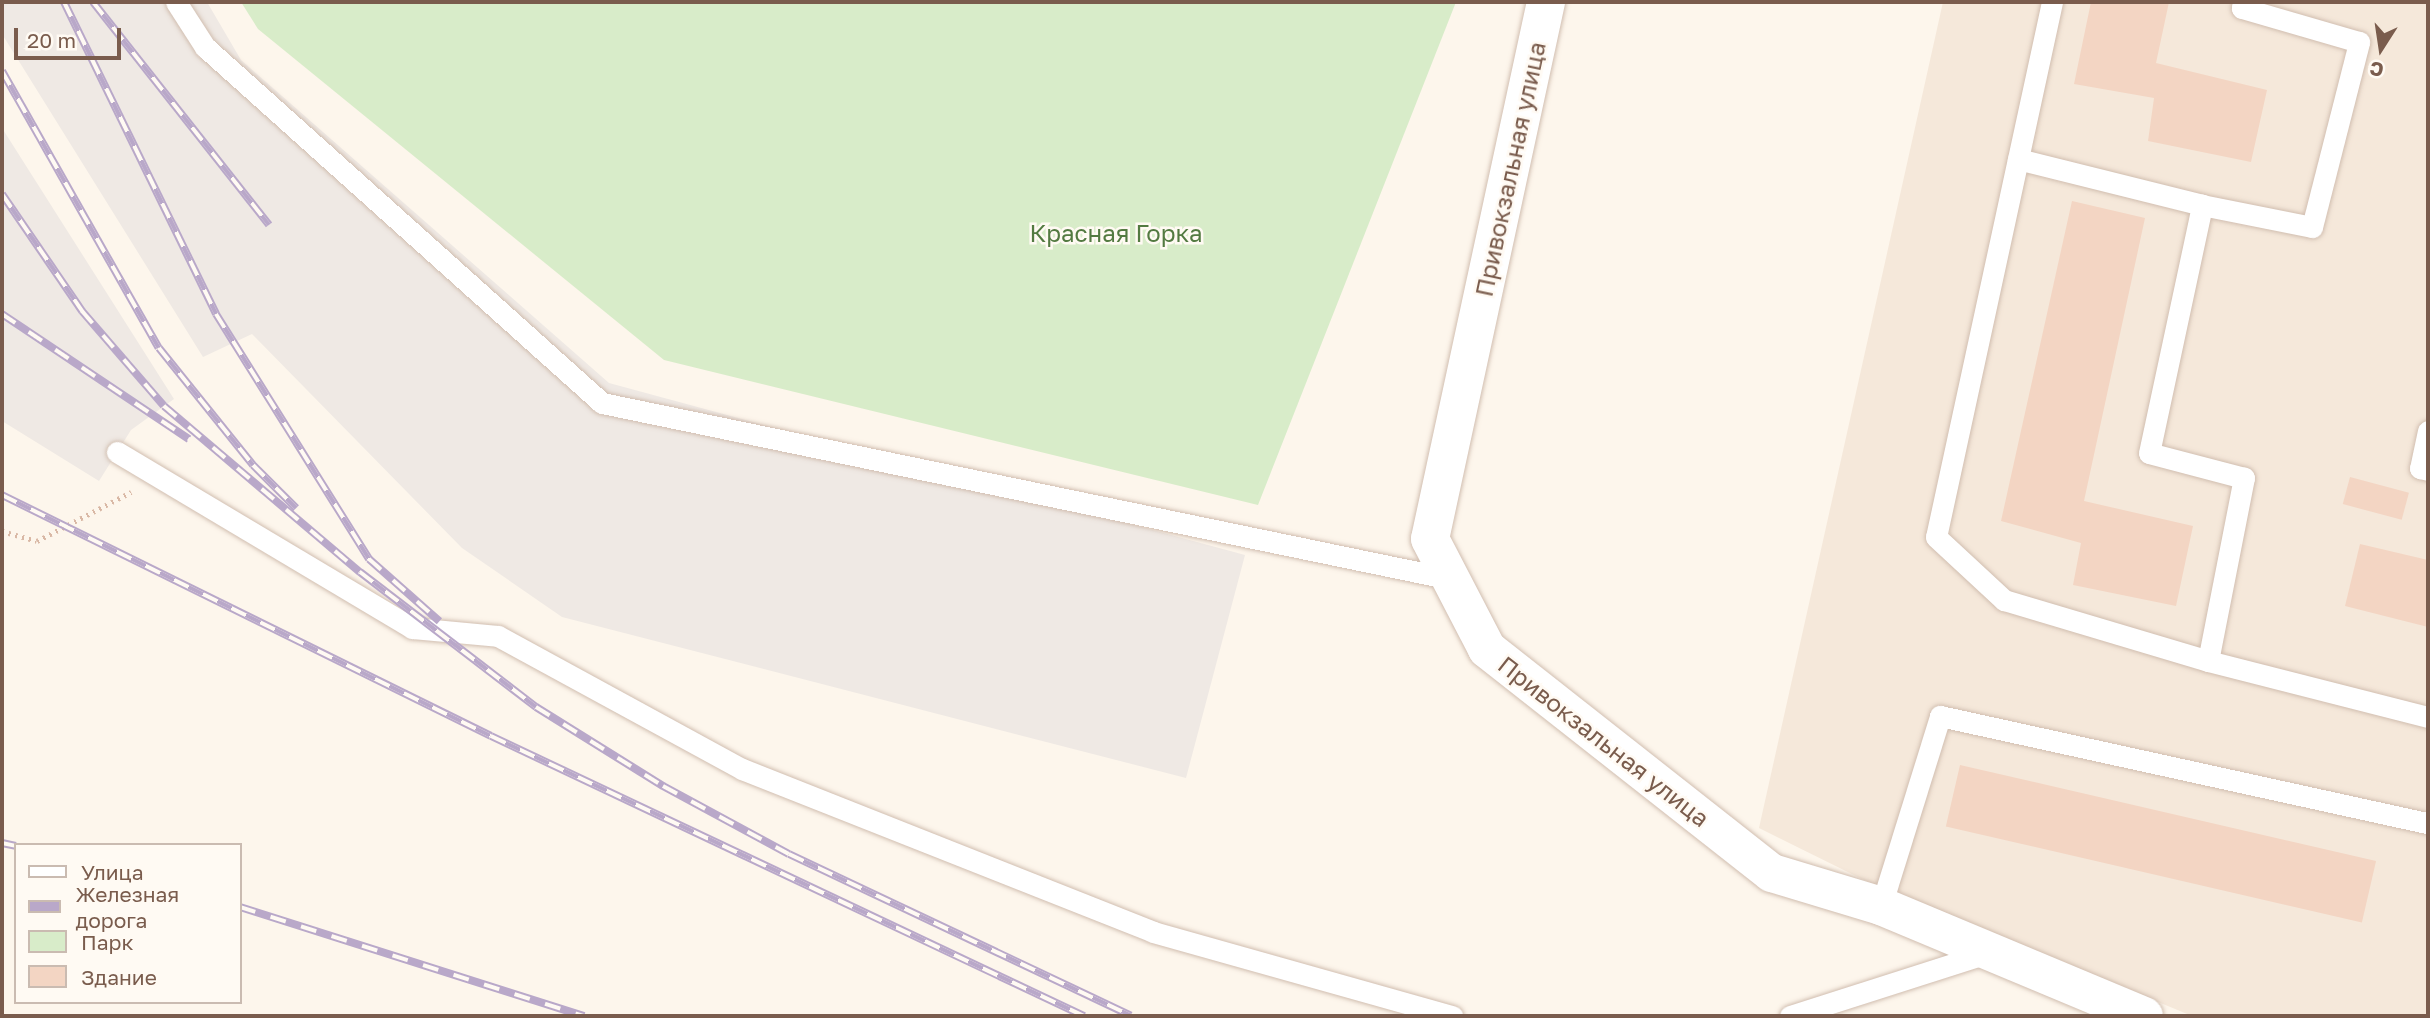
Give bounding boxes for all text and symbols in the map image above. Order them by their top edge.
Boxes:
scale bar [18,14,124,58]
north arrow [2346,14,2416,84]
text: 20 m [27,27,76,53]
street label: Привокзальная улица [1469,39,1551,299]
text: С [2368,57,2386,83]
park label: Красная Горка [1029,219,1203,247]
street label: Привокзальная улица [1493,650,1715,832]
legend [14,843,242,1004]
text: Улица [81,859,144,885]
text: Железная дорога [75,881,179,933]
text: Парк [81,929,134,955]
text: Здание [81,964,157,990]

